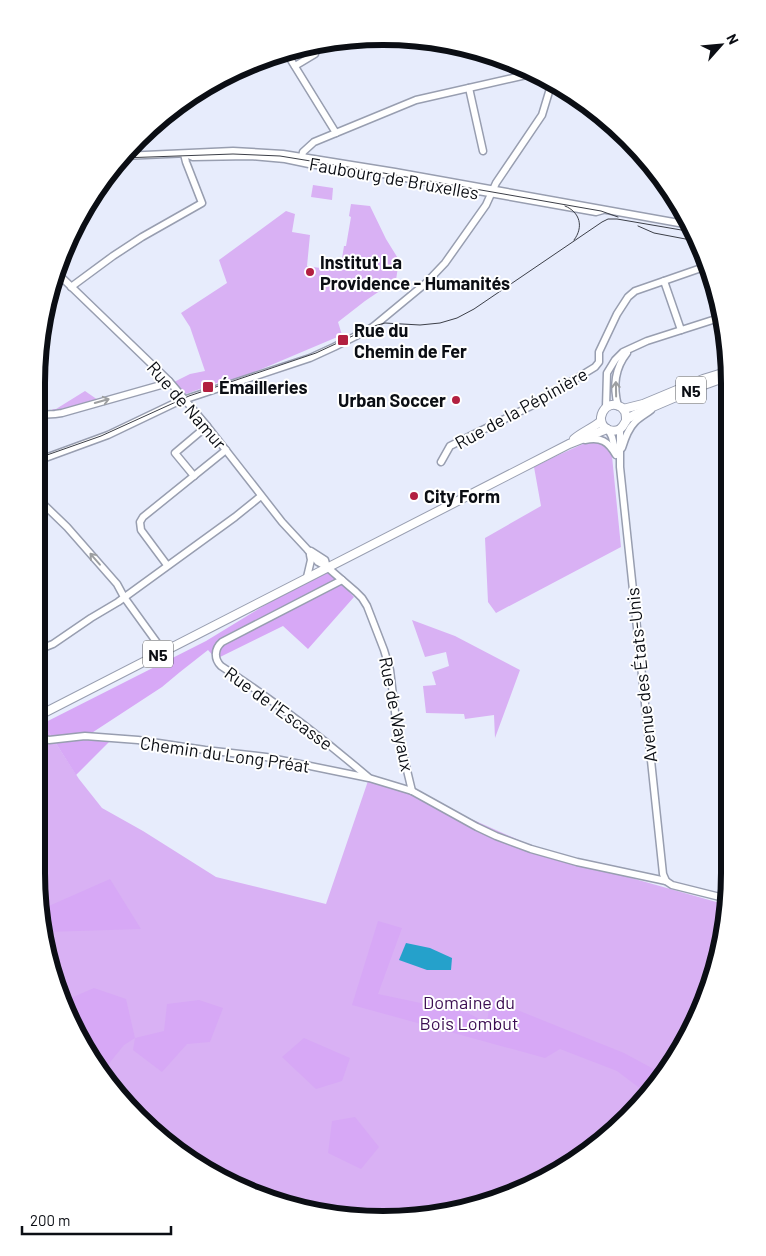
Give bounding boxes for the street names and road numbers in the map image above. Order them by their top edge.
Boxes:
street label: Faubourg de Bruxelles [307,152,481,204]
street label: Rue de Namur [143,357,231,454]
street label: Rue de la Pépinière [451,362,591,454]
road number: N5 [676,376,706,404]
street label: Avenue des États-Unis [621,586,661,764]
road number: N5 [143,641,173,668]
street label: Rue de Wayaux [375,655,419,774]
street label: Rue de l'Escasse [221,661,337,755]
street label: Chemin du Long Préat [139,731,311,777]

